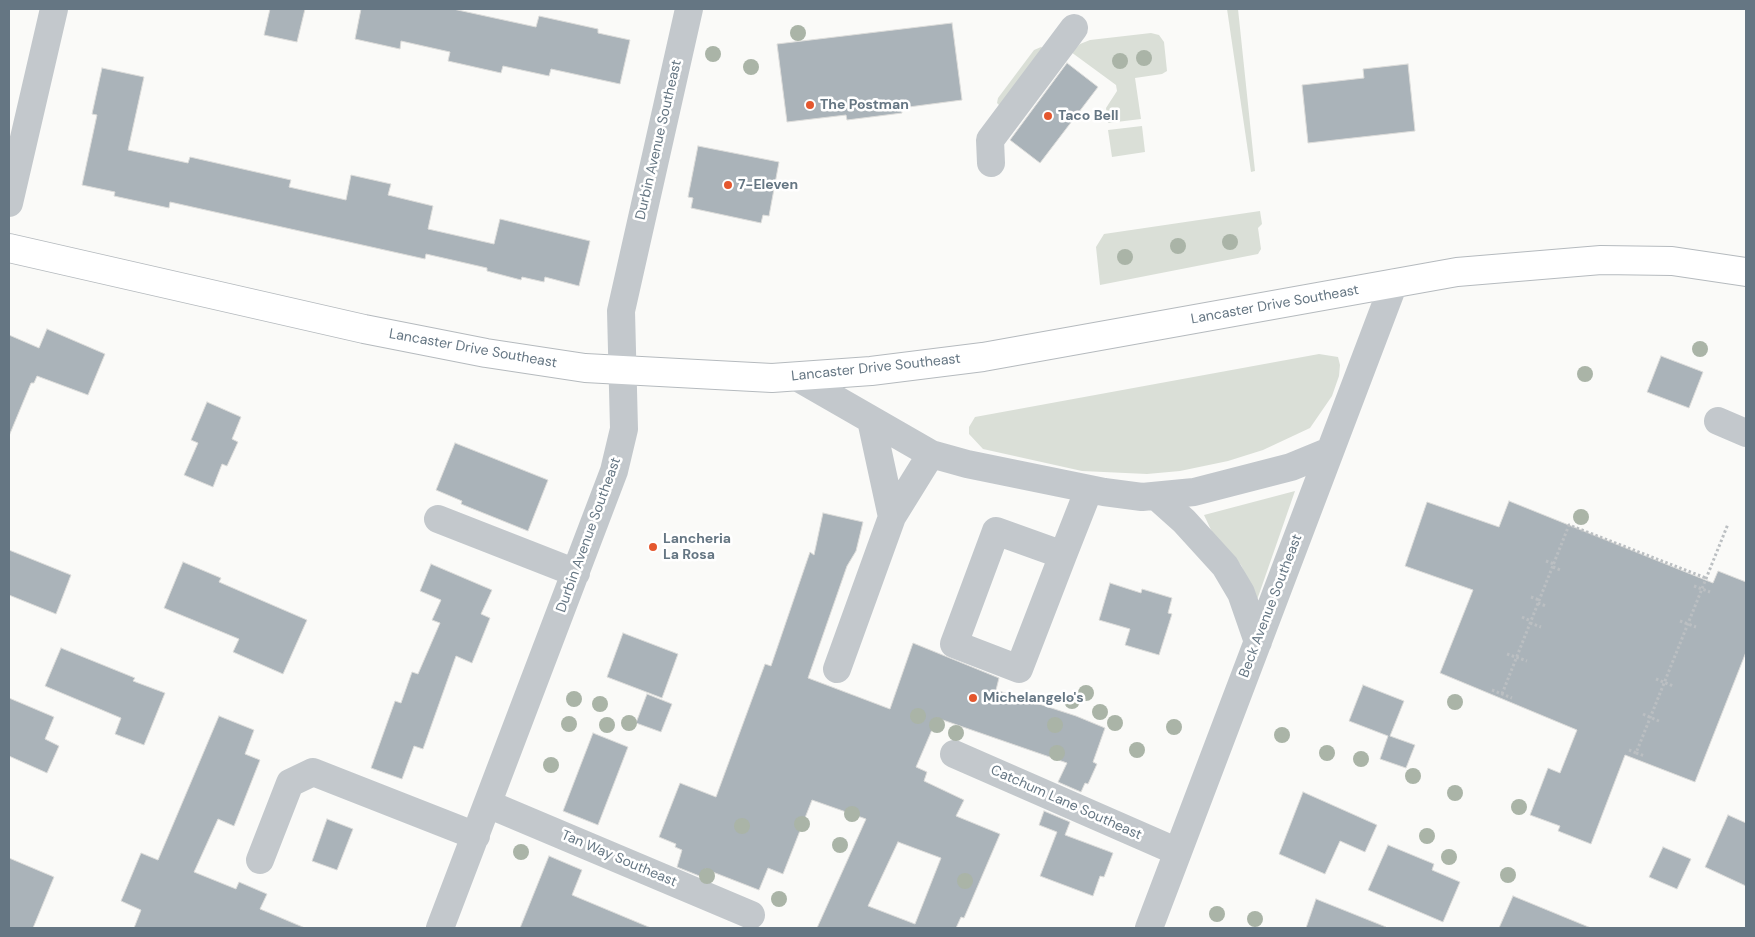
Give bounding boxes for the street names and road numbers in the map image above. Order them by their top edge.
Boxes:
street label: Durbin Avenue Southeast [632,58,686,222]
street label: Lancaster Drive Southeast [1190,282,1360,328]
street label: Lancaster Drive Southeast [388,326,558,372]
street label: Lancaster Drive Southeast [791,351,961,385]
street label: Durbin Avenue Southeast [553,455,625,615]
street label: Beck Avenue Southeast [1236,532,1306,680]
street label: Catchum Lane Southeast [988,762,1144,844]
street label: Tan Way Southeast [559,827,679,891]

